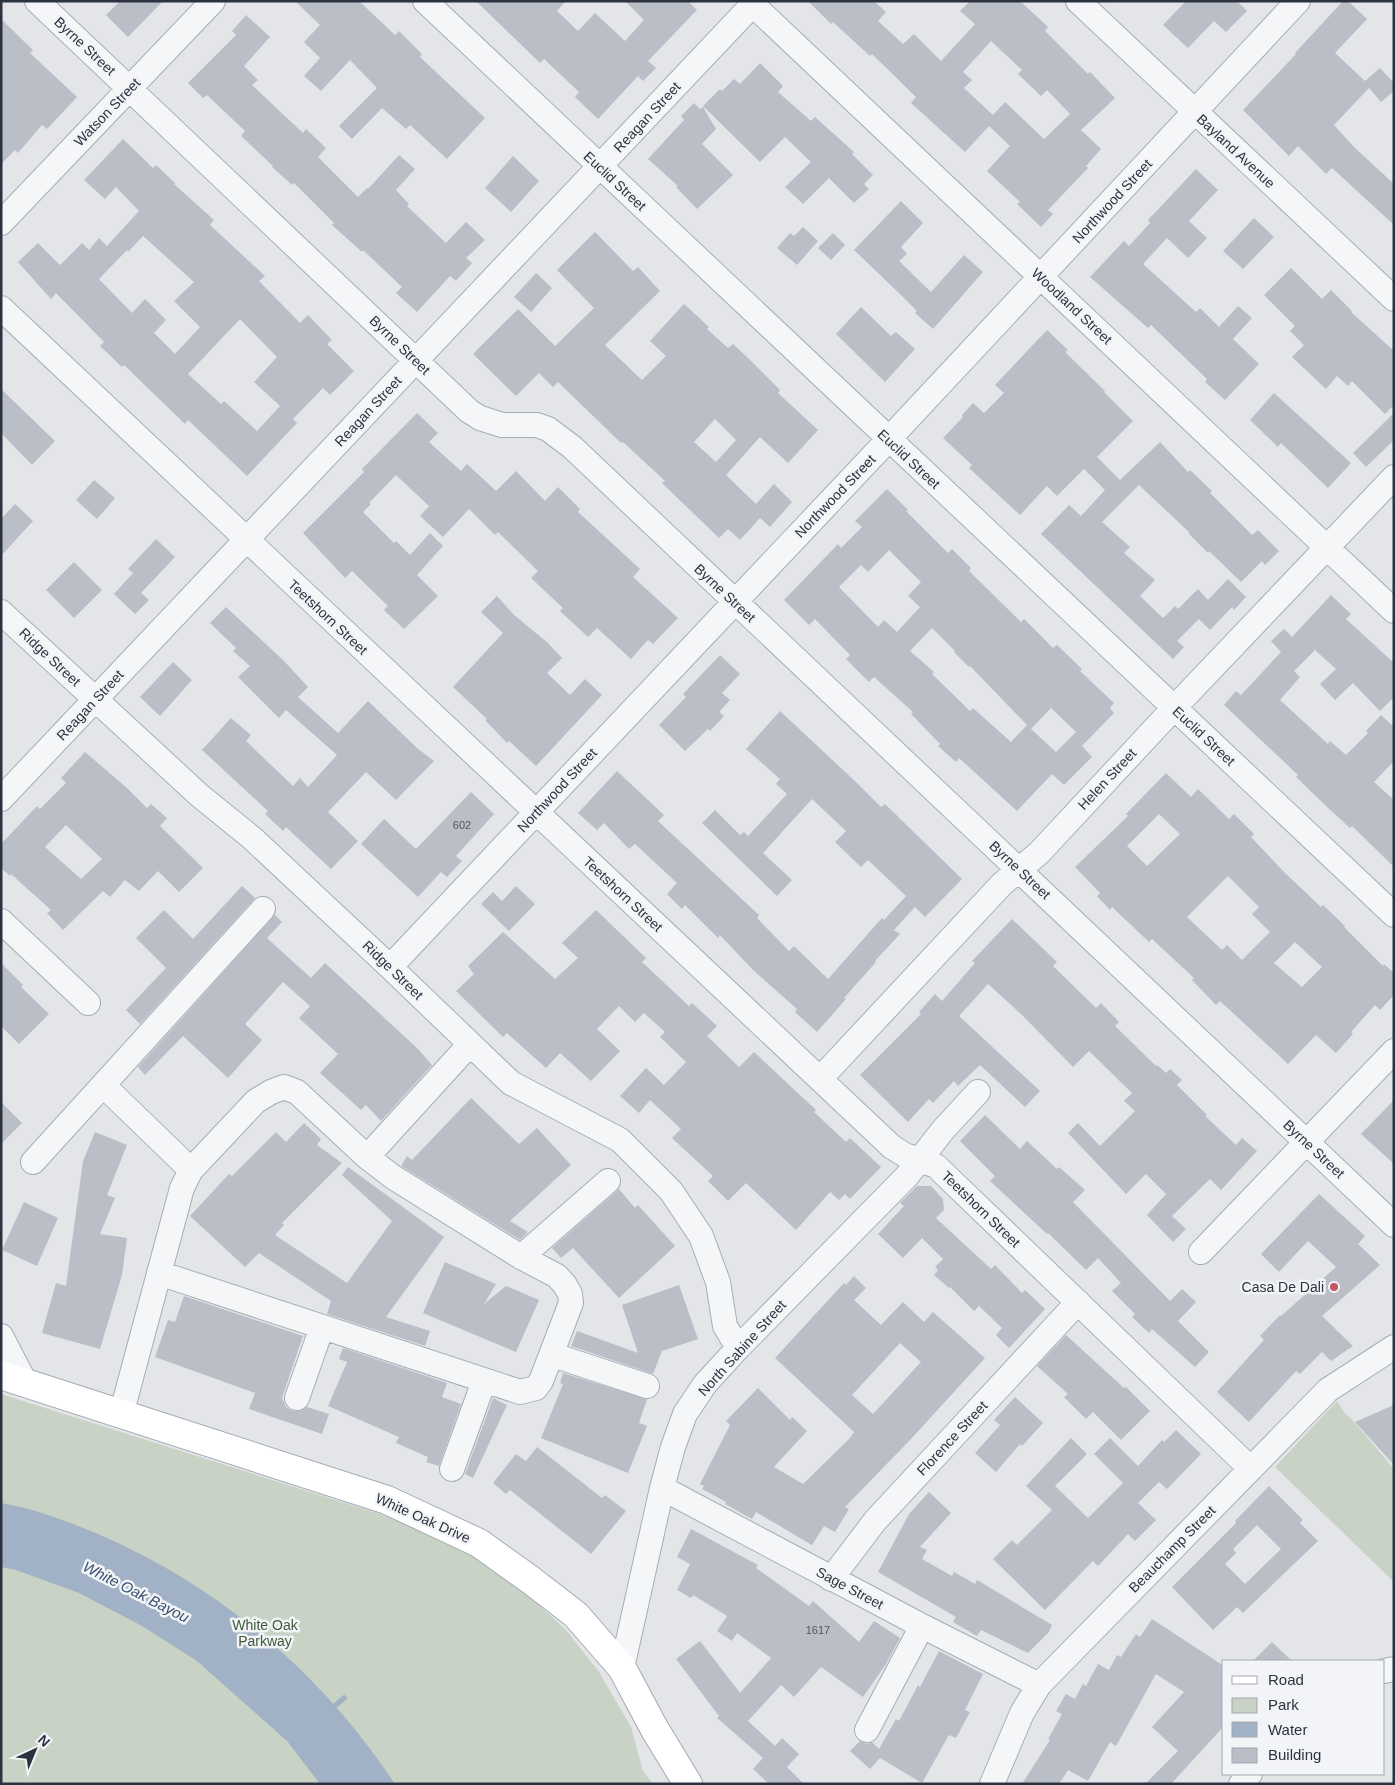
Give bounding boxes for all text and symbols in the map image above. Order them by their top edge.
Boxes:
street label: Byrne Street [51,14,119,78]
street label: Watson Street [71,75,143,149]
street label: Reagan Street [610,78,684,155]
street label: Bayland Avenue [1194,111,1279,191]
street label: Euclid Street [581,148,650,214]
street label: Northwood Street [1069,156,1155,246]
street label: Woodland Street [1029,265,1116,347]
street label: Byrne Street [366,312,434,378]
street label: Reagan Street [331,372,405,449]
street label: Euclid Street [875,426,944,492]
street label: Northwood Street [791,451,879,541]
street label: Byrne Street [691,561,759,625]
street label: Teetshorn Street [285,576,371,658]
street label: Ridge Street [16,625,84,689]
street label: Reagan Street [53,666,127,743]
street label: Euclid Street [1170,703,1239,769]
street label: Northwood Street [514,745,600,835]
street label: Helen Street [1075,745,1139,813]
house number: 602 [453,819,471,831]
street label: Byrne Street [986,838,1054,902]
street label: Teetshorn Street [580,853,666,935]
street label: Ridge Street [359,937,427,1003]
street label: Byrne Street [1280,1117,1348,1181]
street label: Teetshorn Street [938,1168,1024,1251]
place label: Casa De Dali [1242,1279,1324,1295]
marker: Casa De Dali [1328,1281,1340,1293]
street label: North Sabine Street [695,1297,789,1399]
street label: Florence Street [914,1397,991,1478]
street label: White Oak Drive [373,1490,473,1546]
street label: Beauchamp Street [1125,1502,1219,1596]
water label: White Oak Bayou [80,1557,193,1626]
street label: Sage Street [814,1564,886,1612]
park label: White Oak Parkway [232,1617,299,1649]
house number: 1617 [806,1624,830,1636]
legend [1222,1660,1385,1775]
text: Road [1268,1671,1304,1688]
text: Park [1268,1696,1299,1713]
text: Water [1268,1721,1307,1738]
north arrow [10,1725,60,1775]
text: N [35,1731,53,1750]
text: Building [1268,1746,1321,1763]

